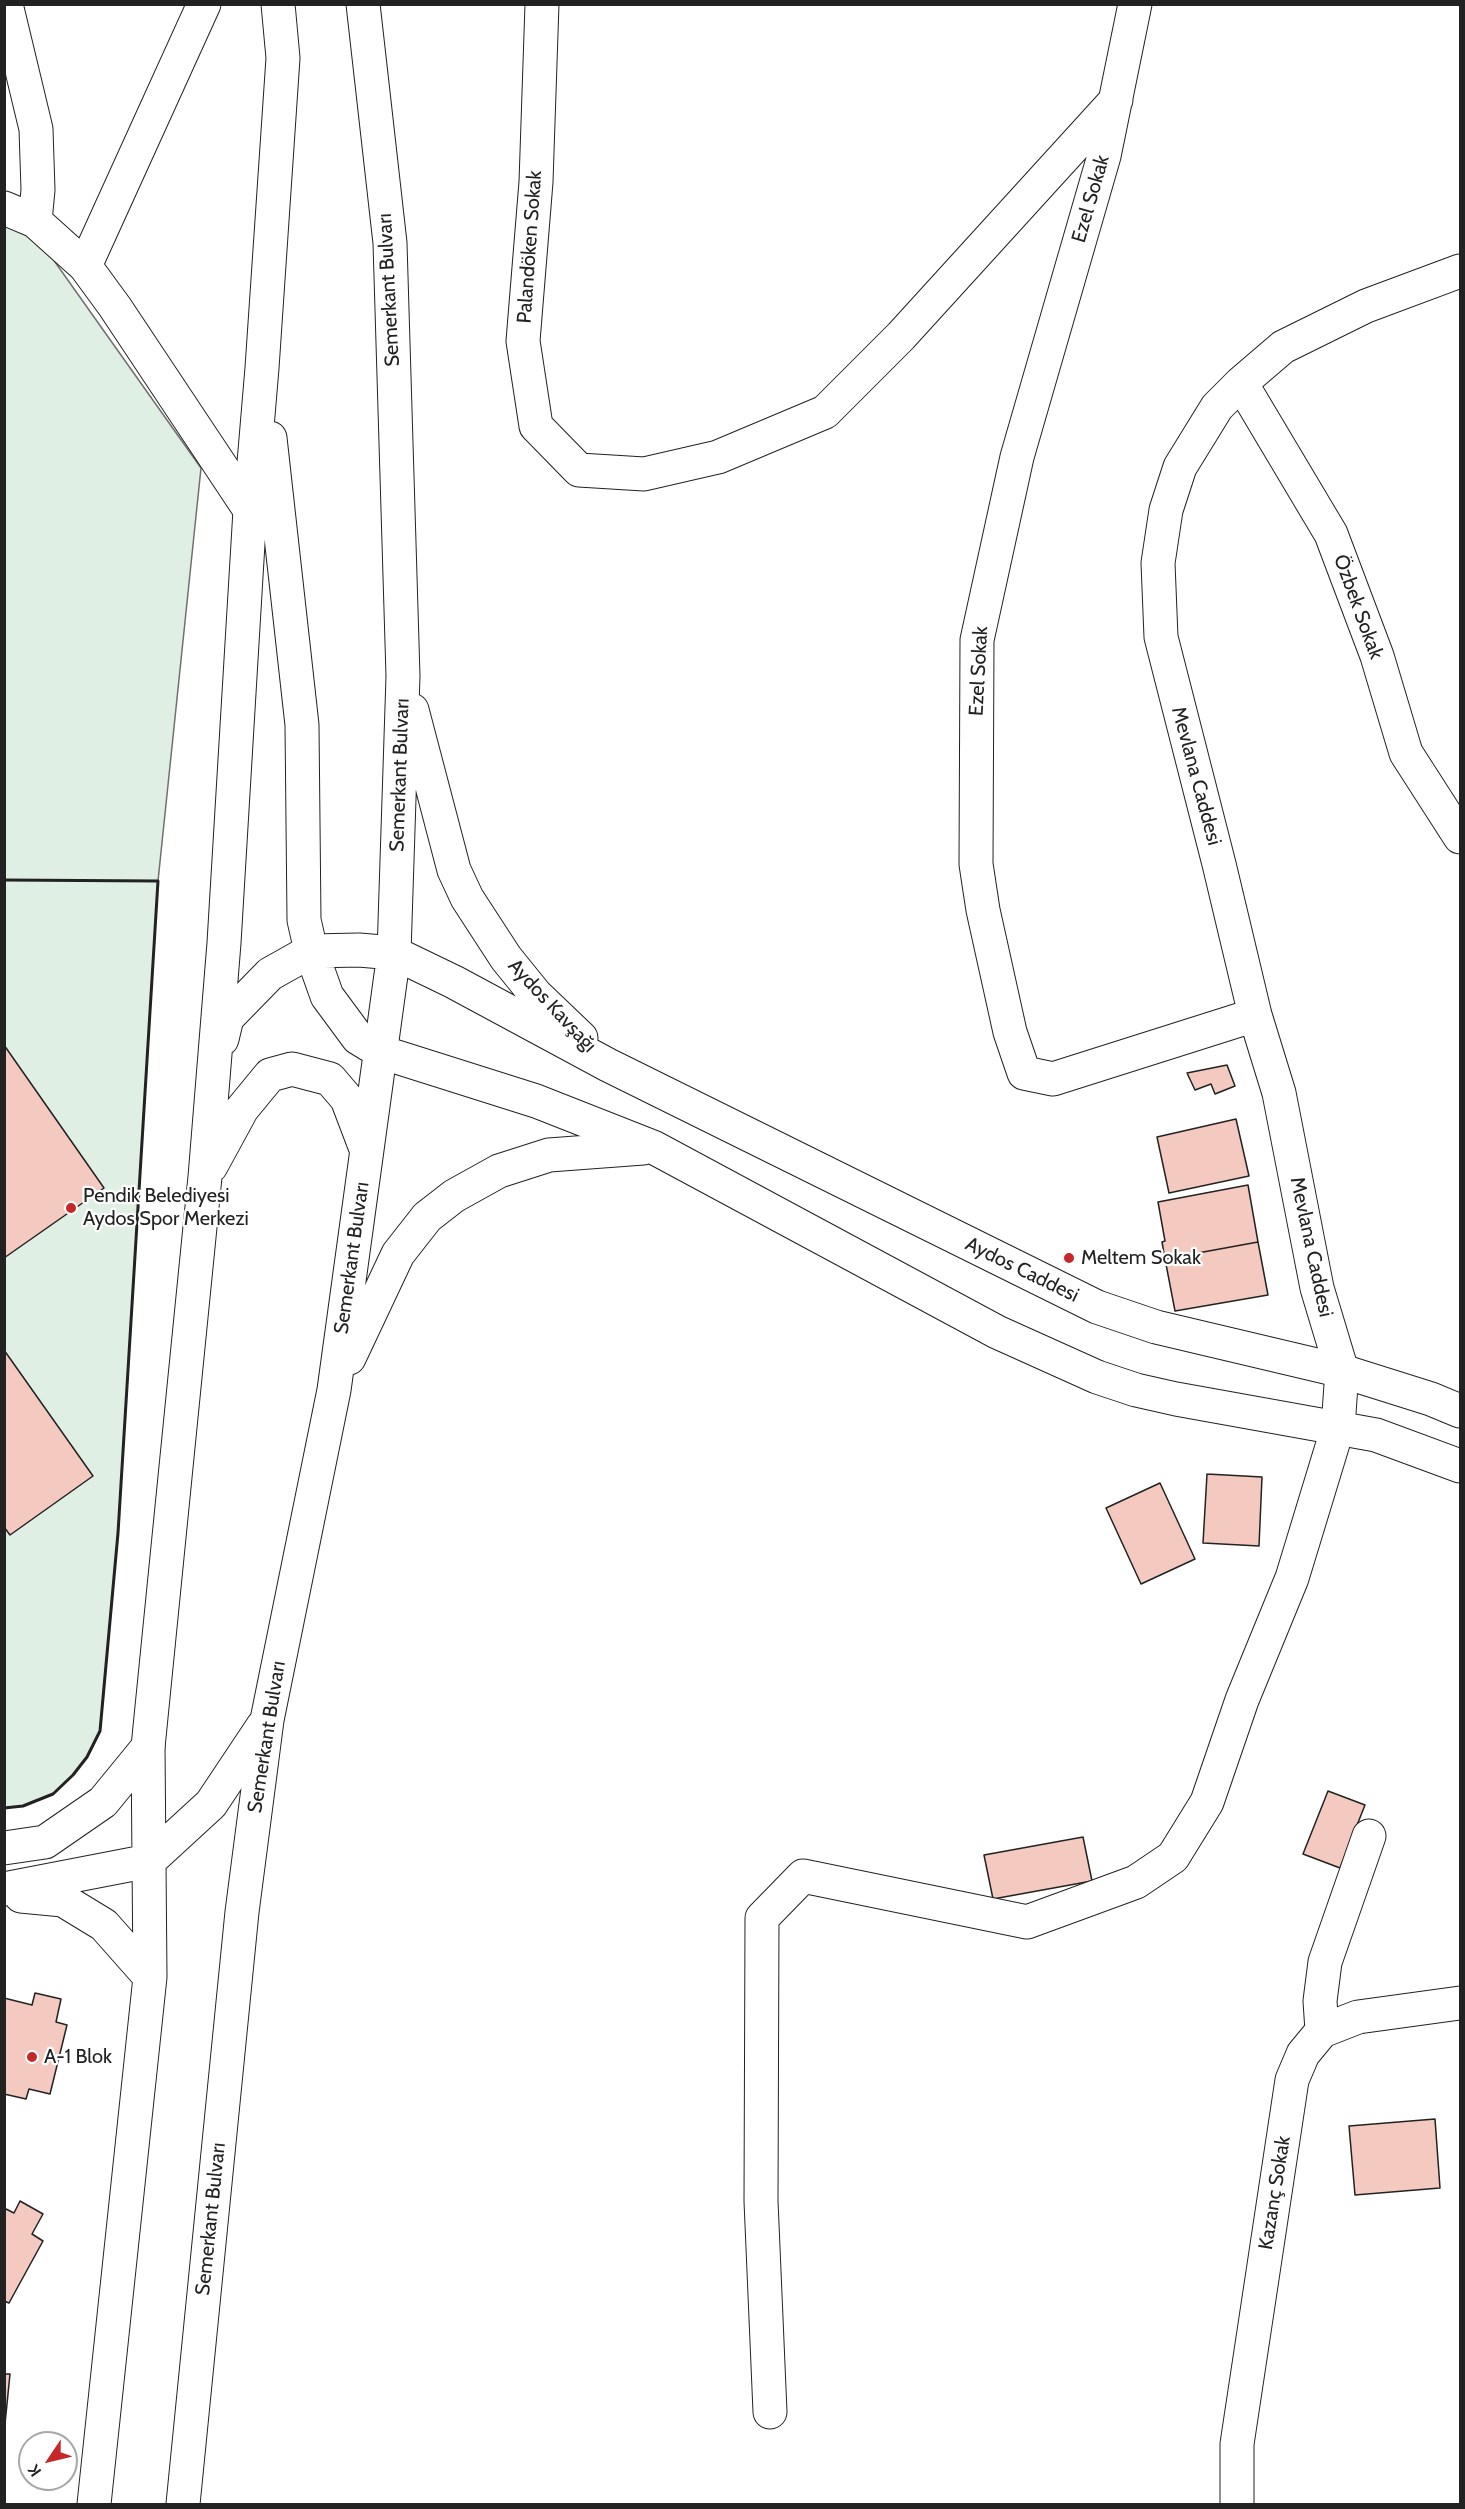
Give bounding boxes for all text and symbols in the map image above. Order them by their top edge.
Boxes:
street label: Ezel Sokak [1067,153,1115,245]
street label: Palandöken Sokak [513,170,547,324]
street label: Semerkant Bulvarı [373,213,405,367]
street label: Özbek Sokak [1328,551,1388,663]
street label: Ezel Sokak [965,626,993,716]
street label: Semerkant Bulvarı [385,698,415,852]
street label: Mevlana Caddesi [1166,704,1226,848]
street label: Aydos Kavşağı [503,954,601,1058]
street label: Mevlana Caddesi [1284,1175,1338,1319]
street label: Semerkant Bulvarı [329,1180,375,1336]
place label: Pendik Belediyesi Aydos Spor Merkezi [83,1184,249,1231]
marker: Pendik Belediyesi Aydos Spor Merkezi [64,1201,78,1215]
street label: Aydos Caddesi [961,1232,1083,1308]
place label: Meltem Sokak [1081,1246,1201,1270]
marker: Meltem Sokak [1062,1251,1076,1265]
street label: Semerkant Bulvarı [243,1659,291,1815]
place label: A-1 Blok [44,2045,112,2069]
marker: A-1 Blok [25,2050,39,2064]
street label: Kazanç Sokak [1254,2134,1296,2252]
street label: Semerkant Bulvarı [191,2141,231,2297]
north arrow [18,2431,78,2491]
text: K [24,2461,45,2480]

